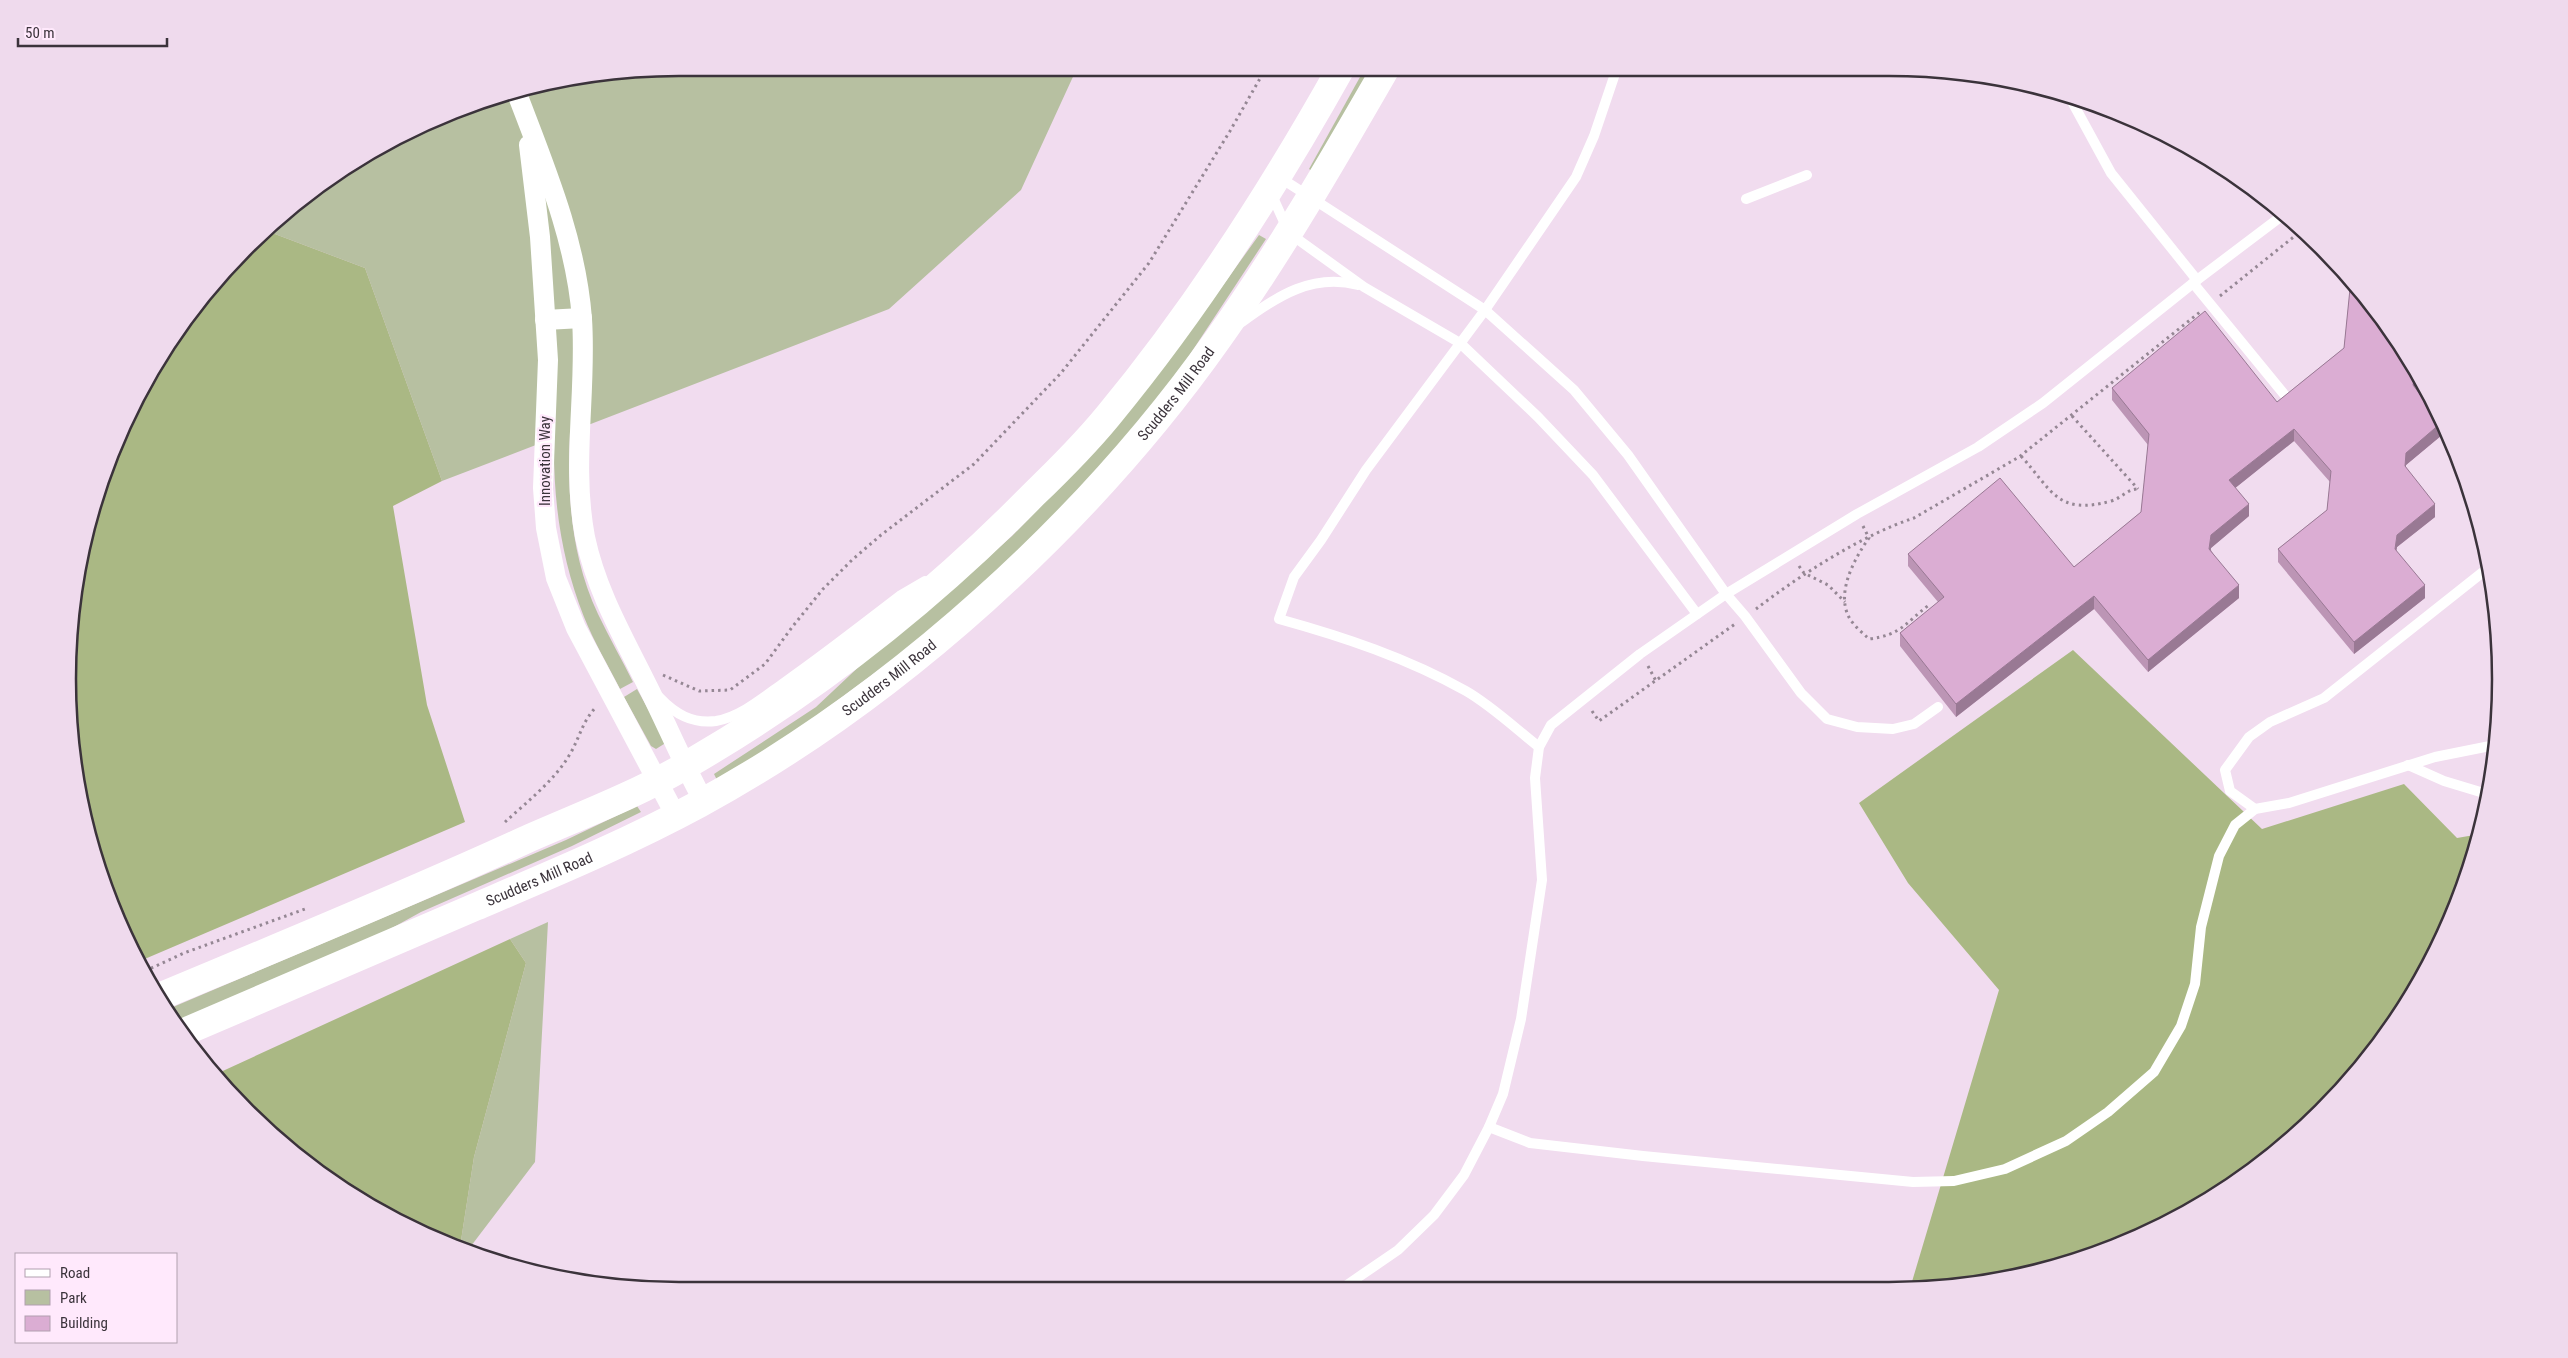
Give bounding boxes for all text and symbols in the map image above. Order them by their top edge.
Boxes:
scale bar [18,15,166,47]
text: 50 m [25,24,55,42]
street label: Scudders Mill Road [1134,343,1218,444]
street label: Innovation Way [536,416,554,506]
street label: Scudders Mill Road [839,636,940,720]
street label: Scudders Mill Road [483,848,595,910]
legend [15,1253,178,1343]
text: Road [60,1264,90,1282]
text: Park [60,1289,87,1307]
text: Building [60,1314,108,1332]

